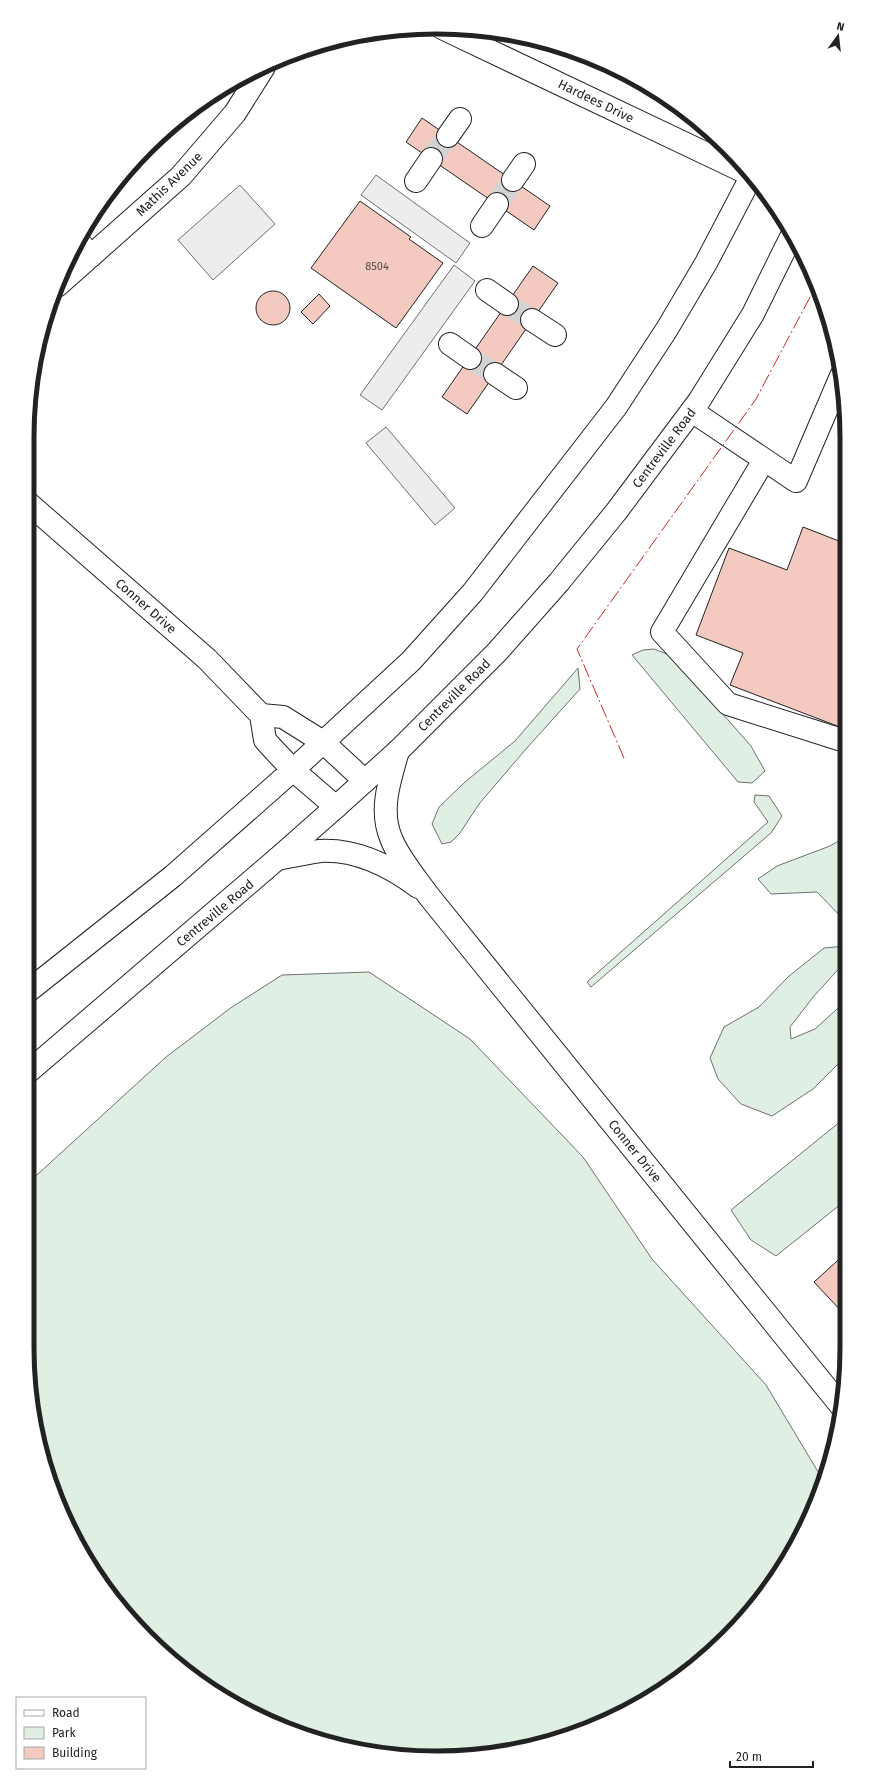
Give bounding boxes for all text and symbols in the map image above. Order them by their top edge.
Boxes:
north arrow [818,16,858,56]
text: N [835,20,846,34]
street label: Hardees Drive [556,76,636,126]
street label: Mathis Avenue [133,149,205,219]
house number: 8504 [365,260,389,273]
street label: Centreville Road [629,405,699,491]
street label: Conner Drive [112,575,180,637]
street label: Centreville Road [415,656,493,734]
street label: Centreville Road [173,876,257,950]
street label: Conner Drive [605,1117,665,1185]
legend [16,1697,146,1769]
text: Road [52,1706,80,1720]
text: Park [52,1726,76,1740]
scale bar [730,1743,813,1769]
text: Building [52,1746,98,1760]
text: 20 m [736,1750,762,1764]

